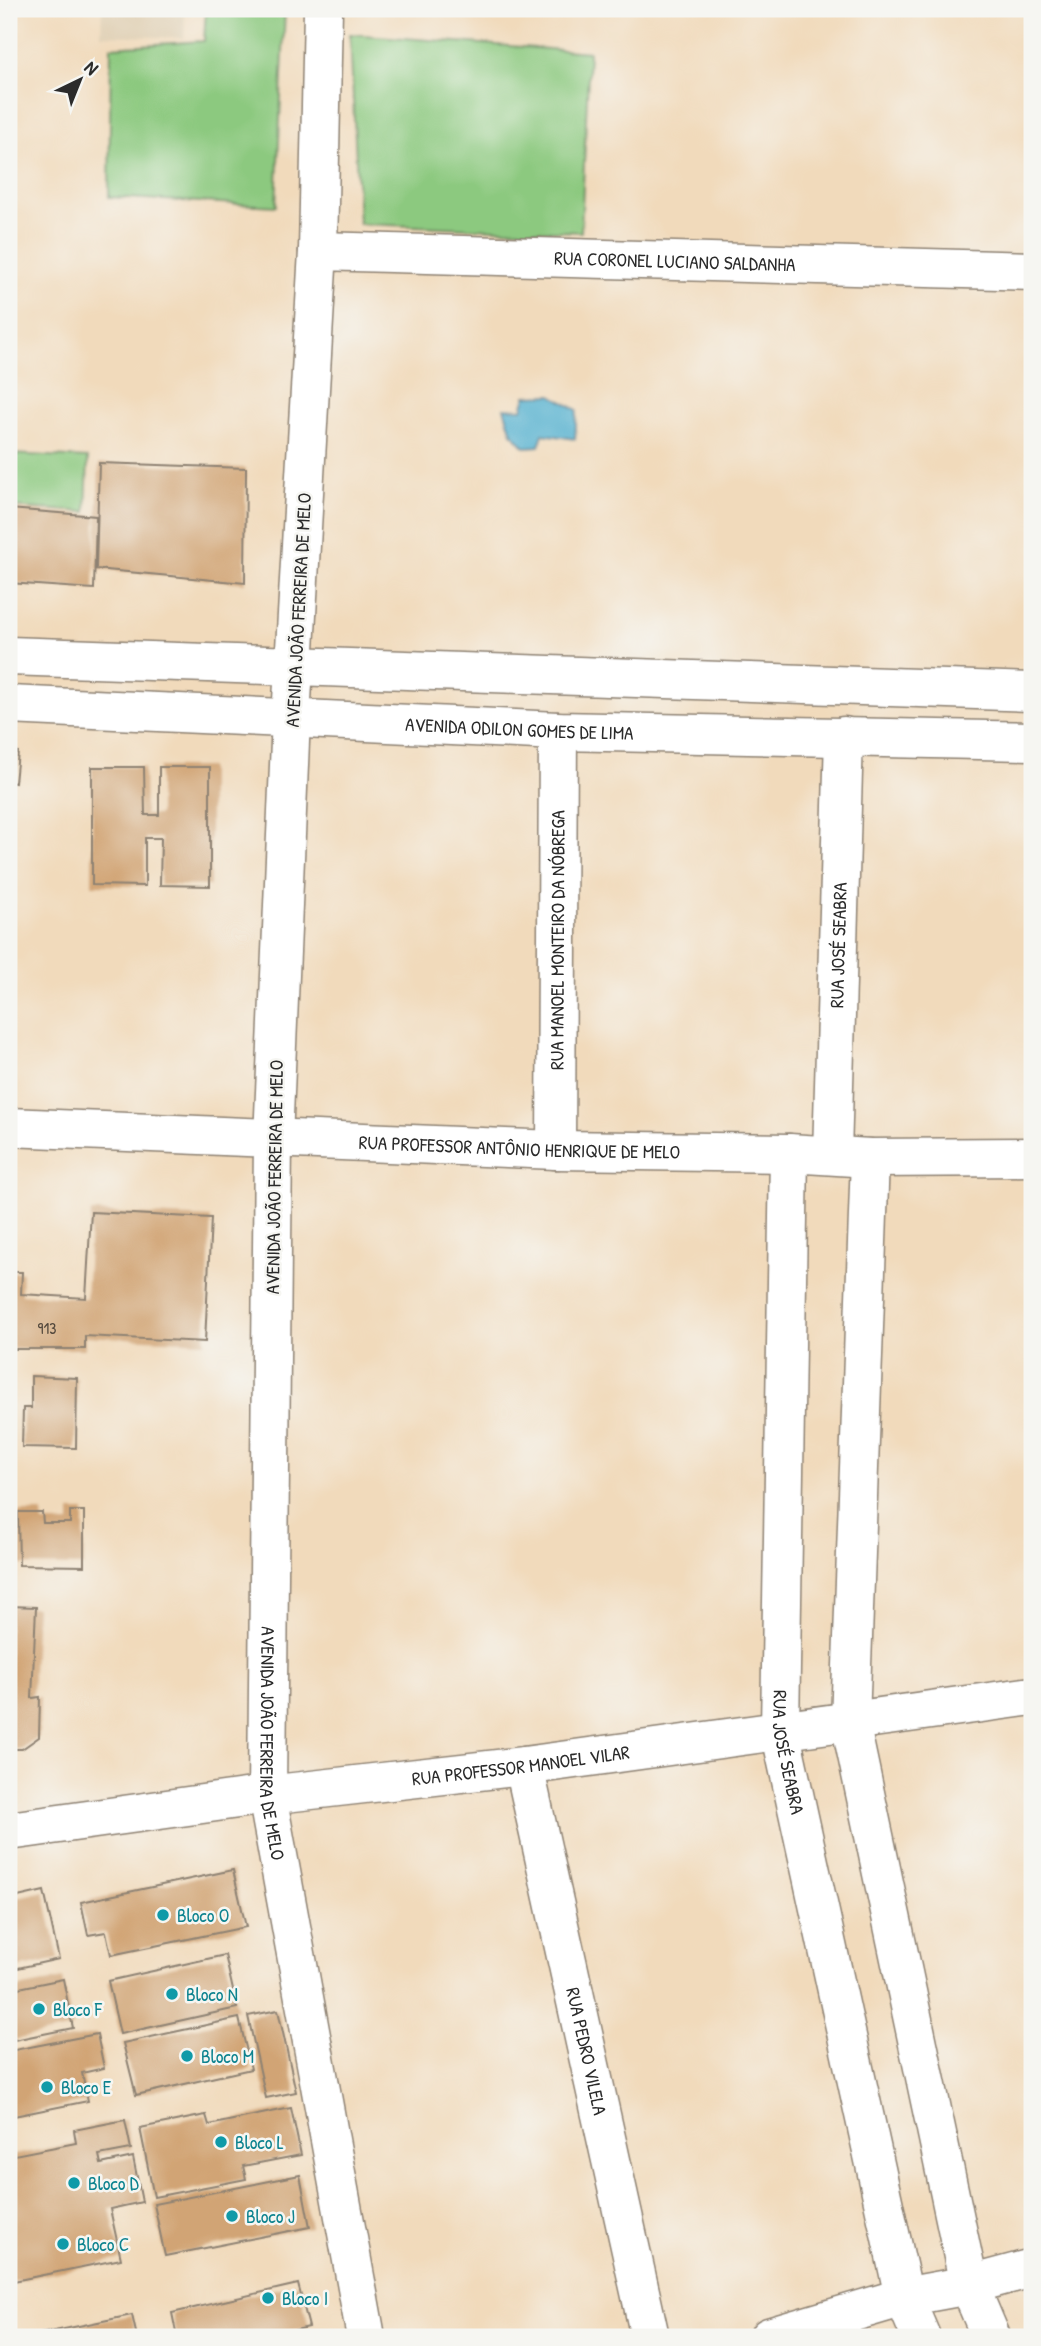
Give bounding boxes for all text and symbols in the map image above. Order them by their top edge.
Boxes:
north arrow [46,46,116,116]
text: N [79,55,104,81]
street label: RUA CORONEL LUCIANO SALDANHA [554,245,796,277]
street label: AVENIDA JOÃO FERREIRA DE MELO [279,492,317,728]
street label: AVENIDA ODILON GOMES DE LIMA [405,711,634,746]
street label: RUA MANOEL MONTEIRO DA NÓBREGA [543,810,571,1070]
street label: RUA JOSÉ SEABRA [823,882,853,1008]
street label: AVENIDA JOÃO FERREIRA DE MELO [259,1060,289,1294]
street label: RUA PROFESSOR ANTÔNIO HENRIQUE DE MELO [358,1129,680,1165]
house number: 913 [38,1317,56,1339]
street label: AVENIDA JOÃO FERREIRA DE MELO [254,1626,292,1862]
street label: RUA JOSÉ SEABRA [767,1690,811,1817]
street label: RUA PROFESSOR MANOEL VILAR [411,1739,632,1792]
place label: Bloco O [177,1902,229,1928]
marker: Bloco O [155,1907,171,1923]
place label: Bloco N [186,1981,238,2007]
street label: RUA PEDRO VILELA [560,1985,614,2117]
marker: Bloco N [164,1986,180,2002]
place label: Bloco F [53,1996,103,2022]
marker: Bloco F [31,2001,47,2017]
place label: Bloco M [201,2043,254,2069]
marker: Bloco M [179,2048,195,2064]
place label: Bloco E [61,2074,112,2100]
marker: Bloco E [39,2079,55,2095]
place label: Bloco L [235,2129,284,2155]
marker: Bloco L [213,2134,229,2150]
place label: Bloco D [88,2170,139,2196]
marker: Bloco D [66,2175,82,2191]
place label: Bloco J [246,2203,295,2229]
marker: Bloco J [224,2208,240,2224]
place label: Bloco C [77,2231,129,2257]
marker: Bloco C [55,2236,71,2252]
place label: Bloco I [282,2285,328,2311]
marker: Bloco I [260,2290,276,2306]

